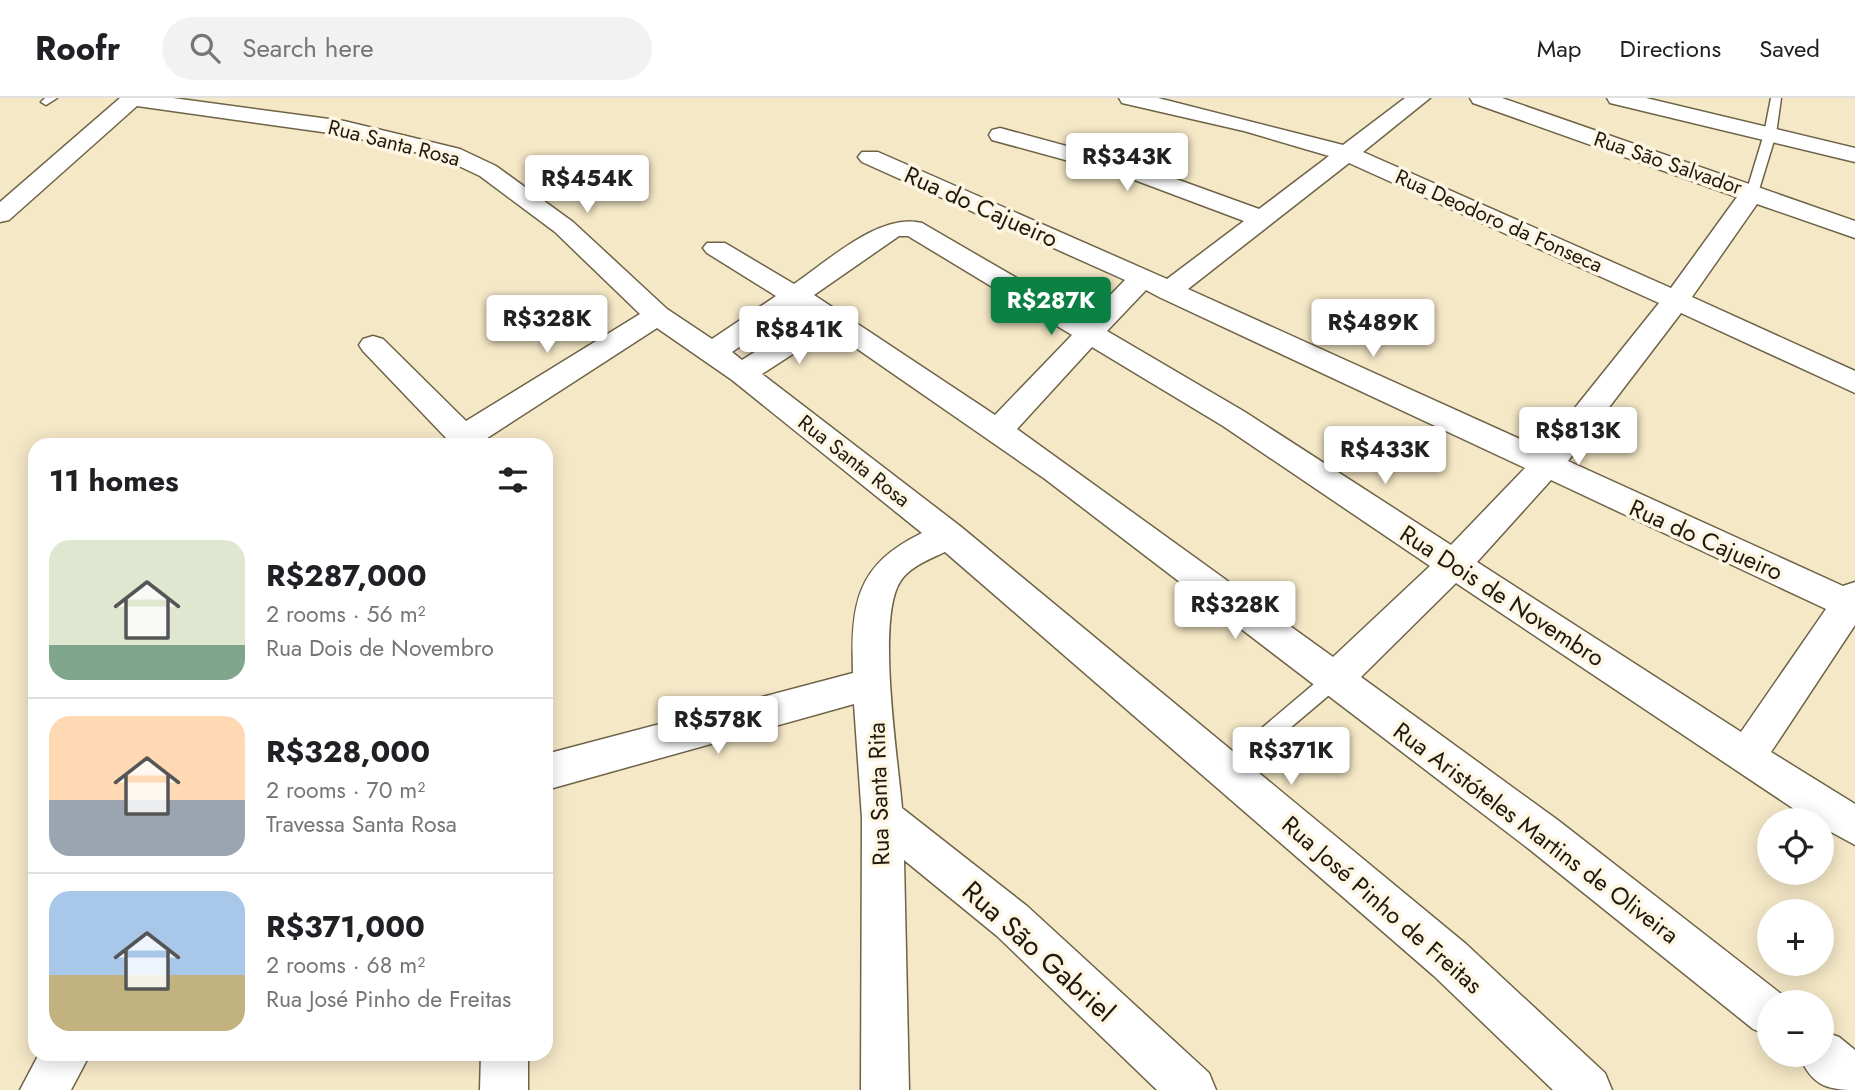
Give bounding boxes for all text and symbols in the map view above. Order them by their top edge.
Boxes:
search box [162,17,652,80]
text: Roofr [35,25,120,72]
icon: search [186,29,224,67]
text: Search here [242,29,374,67]
text: Map [1537,31,1582,66]
text: Directions [1620,31,1721,66]
text: Saved [1759,31,1820,66]
street label: Rua Santa Rosa [325,112,463,174]
street label: Rua São Salvador [1590,124,1747,203]
pin: R$343K [1070,134,1184,193]
text: R$343K [1082,139,1172,173]
pin: R$454K [530,156,644,215]
street label: Rua do Cajueiro [899,157,1064,256]
text: R$454K [541,161,633,195]
street label: Rua Deodoro da Fonseca [1391,162,1607,280]
pin: R$287K [994,278,1108,337]
text: R$287K [1007,283,1095,317]
pin: R$328K [490,296,604,355]
pin: R$489K [1316,300,1430,359]
text: R$328K [502,301,592,335]
text: R$489K [1327,305,1419,339]
pin: R$841K [742,306,856,366]
text: R$841K [755,312,843,346]
street label: Rua Santa Rosa [792,408,916,514]
pin: R$813K [1521,408,1635,467]
text: R$813K [1535,413,1621,447]
pin: R$433K [1328,426,1442,486]
text: R$433K [1340,432,1430,466]
text: 11 homes [49,459,179,502]
icon: filters [494,461,532,499]
street label: Rua do Cajueiro [1624,490,1789,589]
street label: Rua Dois de Novembro [1393,516,1612,675]
text: R$287,000 [266,554,427,597]
icon: home [105,568,189,652]
pin: R$328K [1178,582,1292,641]
text: R$328K [1190,587,1280,621]
text: 2 rooms · 56 m² [266,597,426,631]
text: Rua Dois de Novembro [266,631,494,665]
pin: R$578K [661,696,775,756]
text: R$578K [674,702,762,736]
street label: Rua Aristóteles Martins de Oliveira [1386,713,1686,952]
street label: Rua Santa Rita [859,722,898,866]
pin: R$371K [1234,728,1348,787]
text: R$328,000 [266,730,430,773]
text: R$371K [1249,733,1333,767]
icon: home [105,744,189,828]
text: 2 rooms · 70 m² [266,773,425,807]
text: Travessa Santa Rosa [266,807,457,841]
street label: Rua José Pinho de Freitas [1274,807,1490,1002]
map controls [1757,808,1834,1067]
button: locate [1757,808,1834,885]
street label: Rua São Gabriel [953,871,1124,1031]
button: + [1757,899,1834,976]
text: R$371,000 [266,905,425,948]
icon: home [105,919,189,1003]
text: 2 rooms · 68 m² [266,948,425,982]
text: Rua José Pinho de Freitas [266,982,511,1016]
button: − [1757,990,1834,1067]

